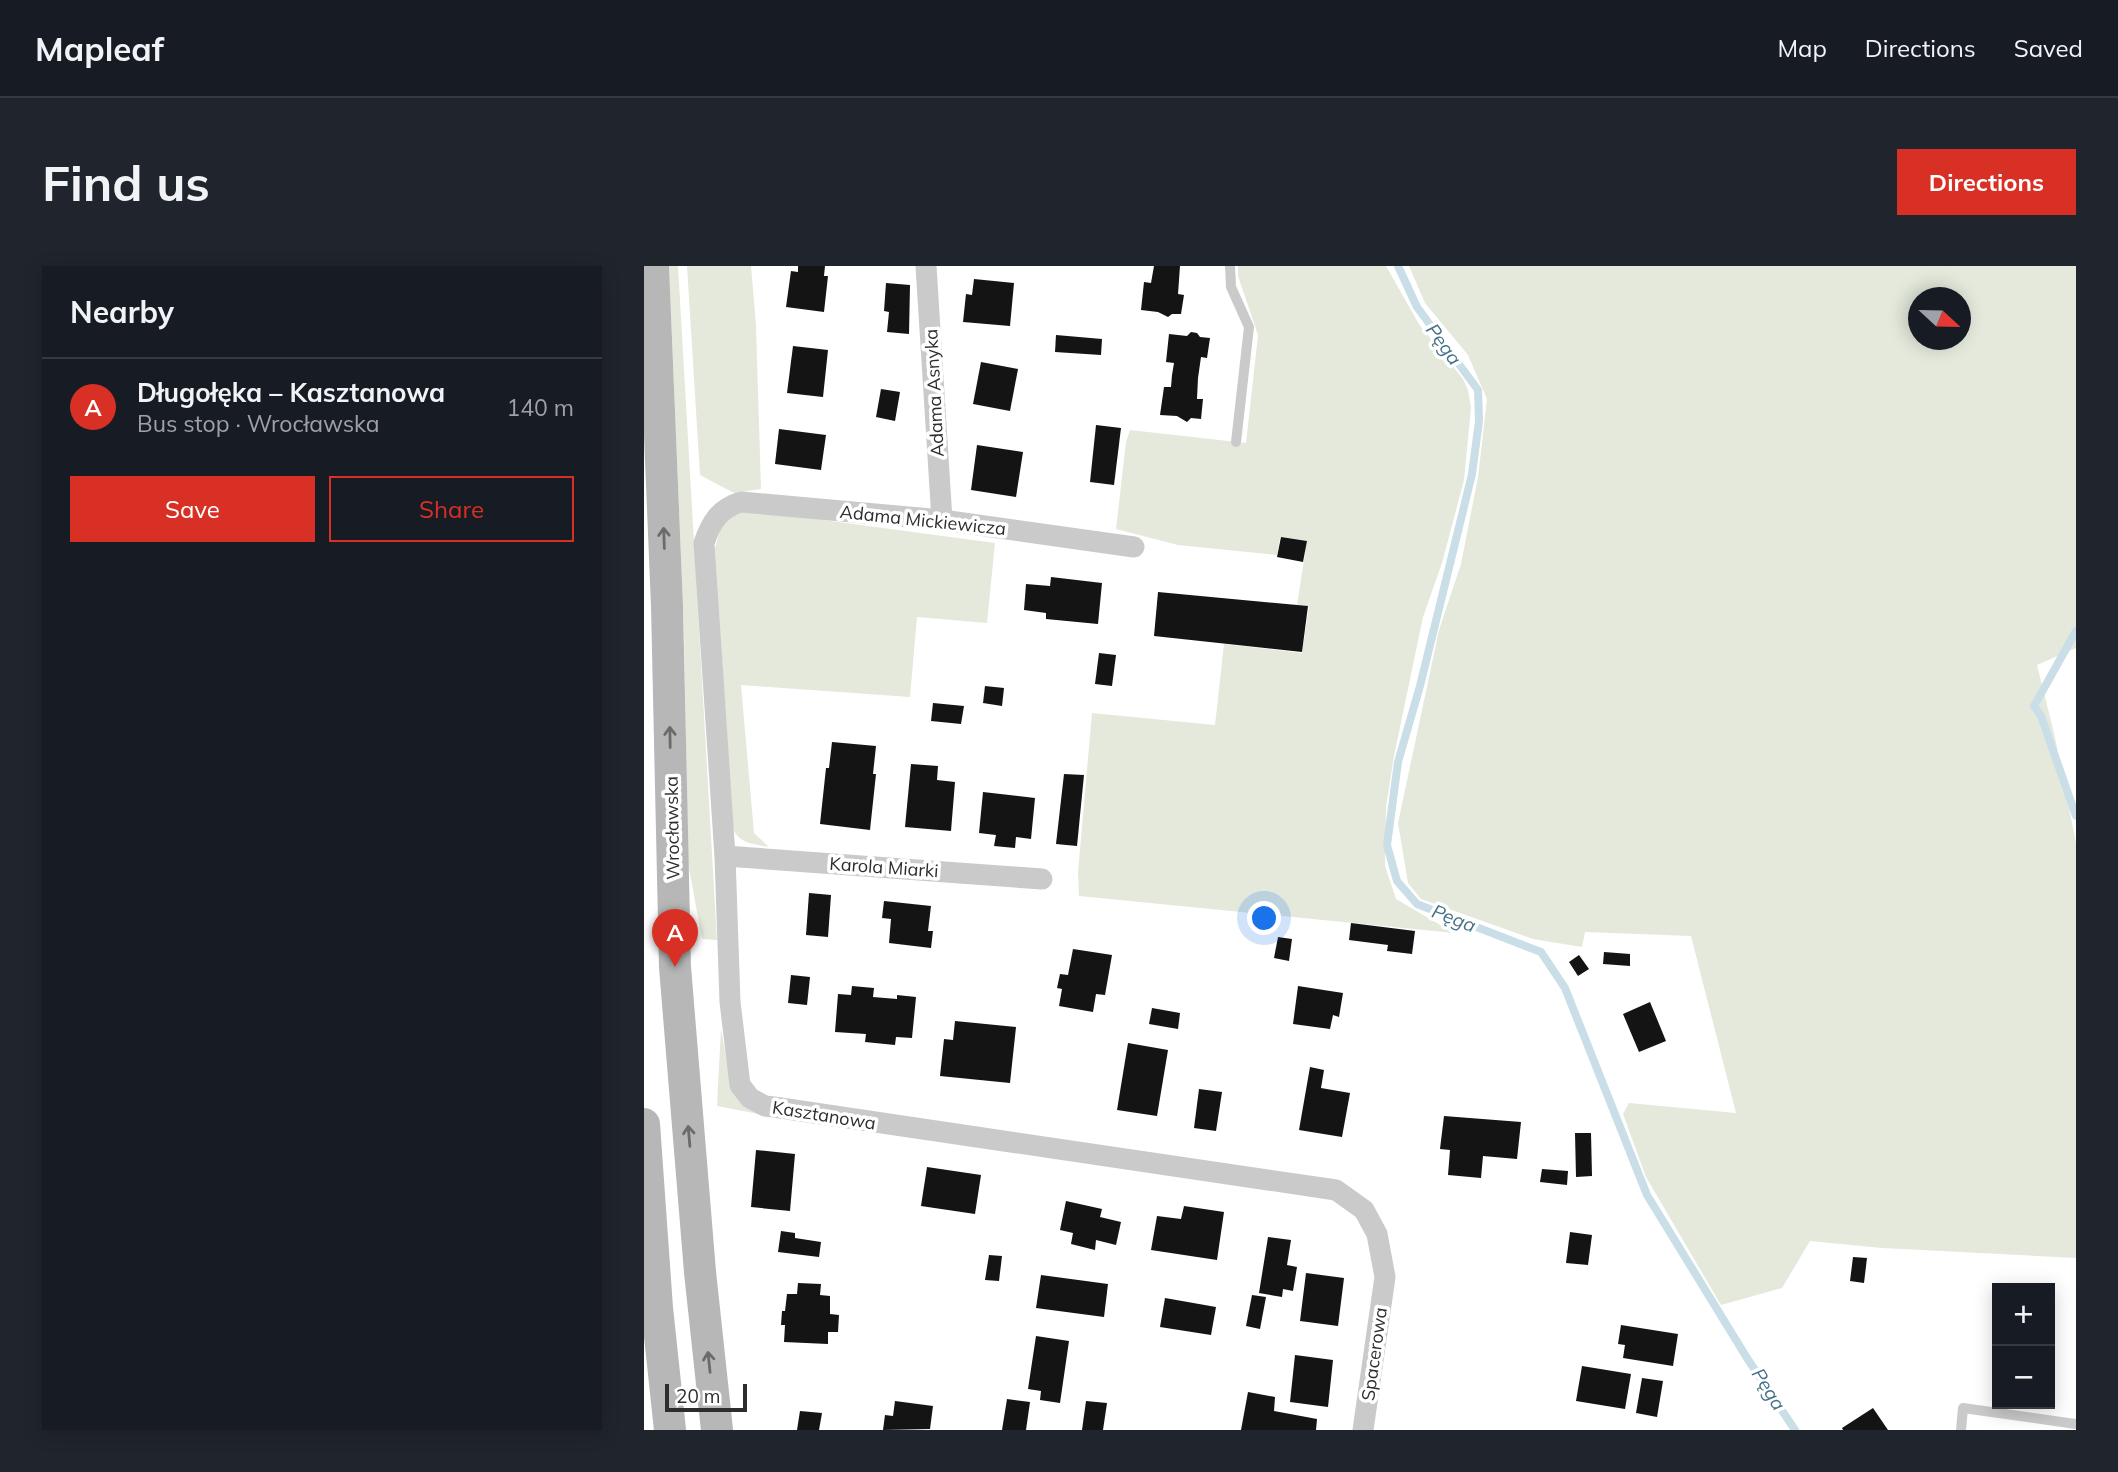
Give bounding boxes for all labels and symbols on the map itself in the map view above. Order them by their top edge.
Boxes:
north arrow [1908,287,1971,350]
water label: Pęga [1421,319,1467,369]
street label: Adama Asnyka [919,328,949,458]
street label: Adama Mickiewicza [839,500,1007,540]
one-way arrow [658,526,671,549]
one-way arrow [663,726,677,749]
street label: Wrocławska [660,776,684,880]
street label: Karola Miarki [829,852,939,882]
water label: Pęga [1429,899,1479,937]
your location [1247,901,1281,935]
pin: A [652,909,698,967]
street label: Kasztanowa [771,1095,877,1135]
one-way arrow [682,1125,695,1147]
street label: Spacerowa [1356,1306,1392,1402]
one-way arrow [703,1351,716,1374]
water label: Pęga [1747,1364,1791,1414]
scale bar [665,1381,747,1413]

